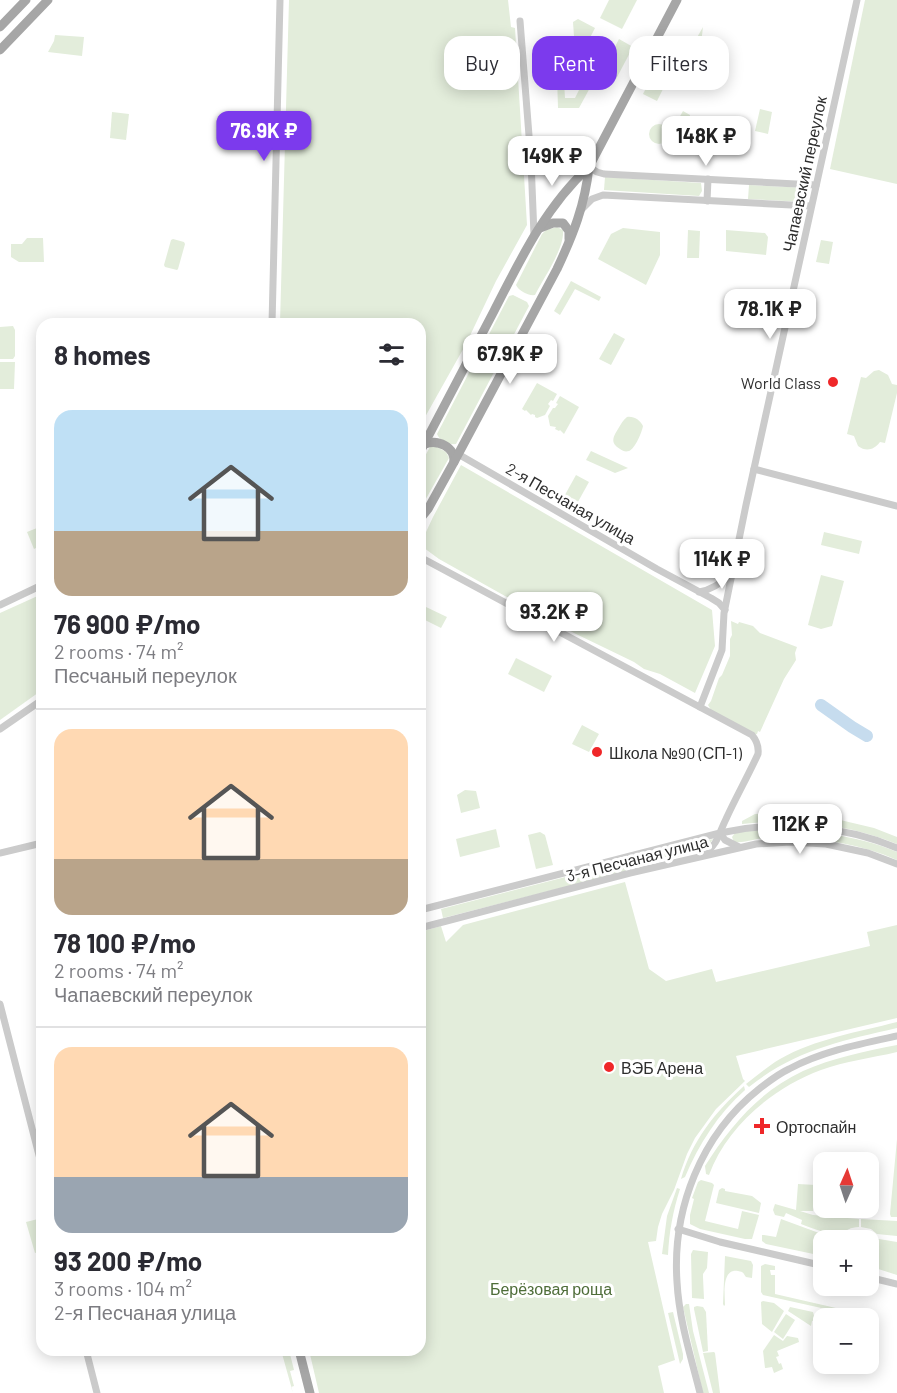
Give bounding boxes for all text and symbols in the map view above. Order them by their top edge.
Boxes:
chip: Buy [444,36,520,90]
chip: Rent [532,36,617,90]
chip: Filters [629,36,729,90]
street label: Чапаевский переулок [778,93,830,254]
pin: 76.9K ₽ [209,111,319,162]
pin: 148K ₽ [657,116,755,167]
text: 76.9K ₽ [230,118,298,142]
text: 148K ₽ [676,123,736,147]
pin: 149K ₽ [503,136,601,187]
text: 149K ₽ [522,143,582,167]
pin: 78.1K ₽ [715,289,825,340]
text: 78.1K ₽ [738,296,802,320]
pin: 67.9K ₽ [455,334,565,385]
icon: filters [375,338,408,371]
text: 8 homes [54,339,151,370]
text: 67.9K ₽ [477,341,543,365]
place label: World Class [741,373,821,392]
marker: World Class [826,375,840,389]
icon: home [177,449,285,557]
street label: 2-я Песчаная улица [503,458,639,548]
pin: 114K ₽ [673,539,771,590]
text: 114K ₽ [694,546,750,570]
pin: 93.2K ₽ [499,592,609,643]
text: 93.2K ₽ [520,599,588,623]
text: 76 900 ₽/mo [54,608,201,639]
text: 2 rooms · 74 m² [54,639,184,663]
text: Песчаный переулок [54,663,237,687]
place label: Школа №90 (СП-1) [609,743,743,762]
marker: Школа №90 (СП-1) [590,745,604,759]
icon: home [177,768,285,876]
pin: 112K ₽ [751,804,849,855]
text: 112K ₽ [772,811,828,835]
street label: 3-я Песчаная улица [564,831,710,885]
text: 78 100 ₽/mo [54,927,196,958]
text: 2 rooms · 74 m² [54,958,184,982]
text: Чапаевский переулок [54,982,252,1006]
place label: ВЭБ Арена [621,1058,703,1077]
marker: ВЭБ Арена [602,1060,616,1074]
icon: home [177,1086,285,1194]
marker: Ортоспайн [753,1117,771,1135]
place label: Ортоспайн [776,1117,856,1136]
north arrow [813,1152,879,1218]
map controls [813,1152,879,1374]
button: + [813,1230,879,1296]
text: 93 200 ₽/mo [54,1245,202,1276]
text: 3 rooms · 104 m² [54,1276,192,1300]
park label: Берёзовая роща [490,1279,612,1298]
text: 2-я Песчаная улица [54,1300,236,1324]
button: − [813,1308,879,1374]

